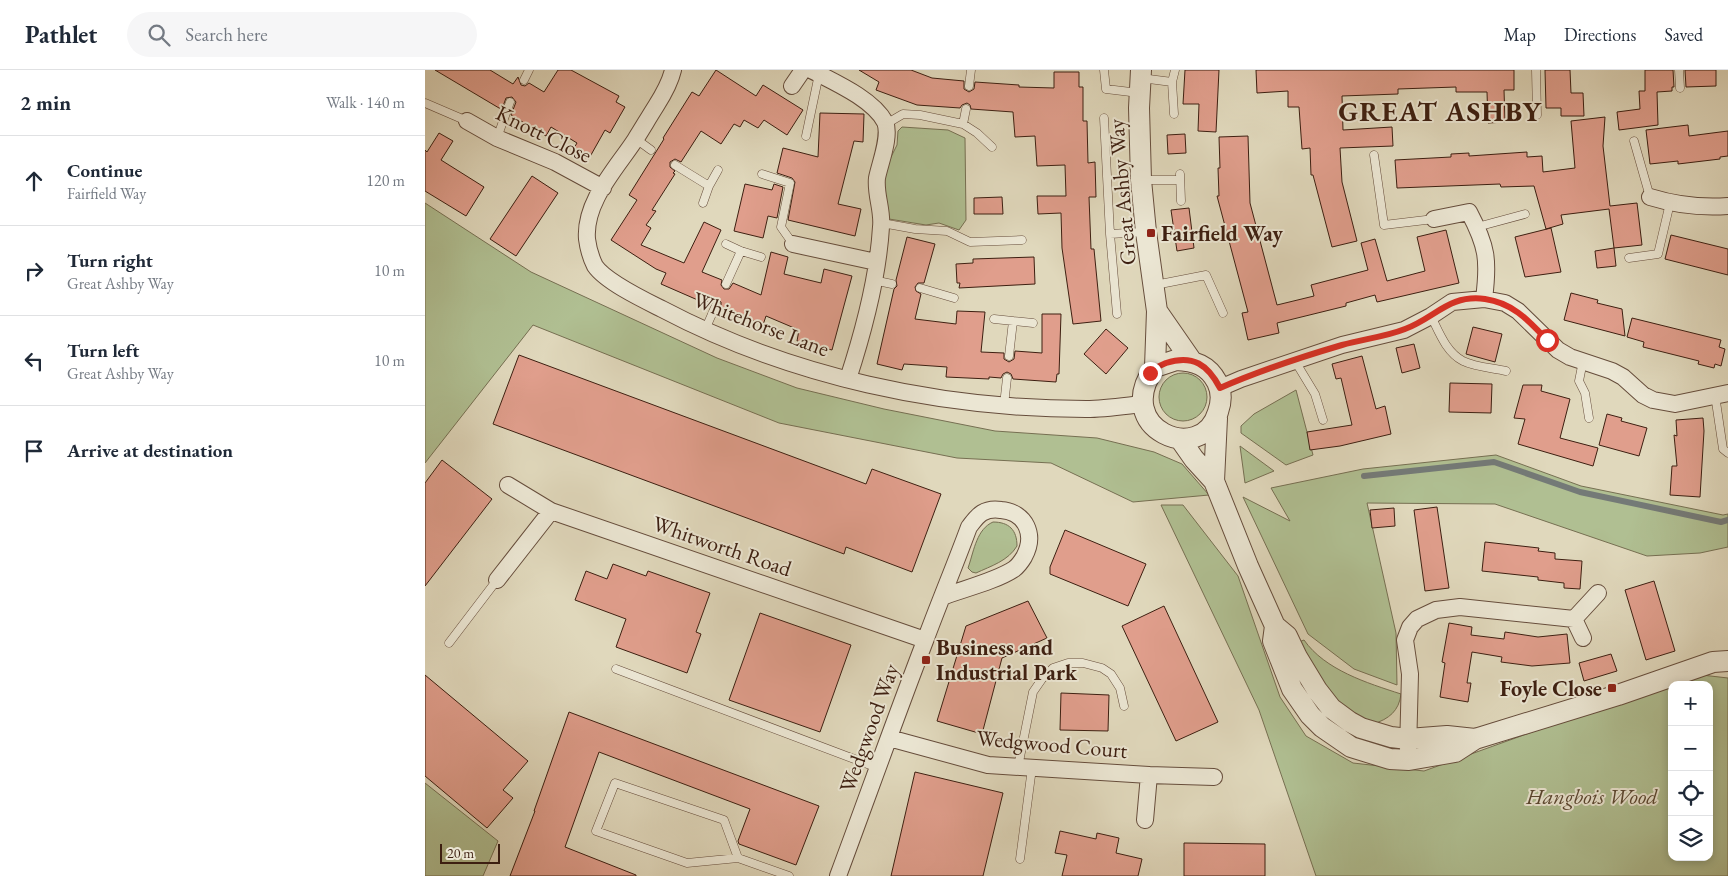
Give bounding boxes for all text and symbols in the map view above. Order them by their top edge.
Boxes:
search box [127,12,477,57]
text: Pathlet [25,19,97,50]
icon: search [145,21,173,49]
text: Search here [185,22,268,47]
text: Map [1504,23,1536,46]
text: Directions [1564,23,1636,46]
text: Saved [1664,23,1703,46]
text: 2 min [20,89,71,116]
text: Walk · 140 m [326,92,405,113]
district label: GREAT ASHBY [1338,93,1542,129]
street label: Knott Close [491,98,597,170]
street label: Great Ashby Way [1101,117,1143,266]
text: Continue [67,158,142,183]
icon: ahead [20,167,48,195]
text: 120 m [366,170,405,191]
text: Fairfield Way [67,183,146,204]
place label: Fairfield Way [1161,219,1283,248]
marker: Fairfield Way [1145,227,1157,239]
text: Turn right [67,248,153,273]
icon: right [20,257,48,285]
text: 10 m [374,260,405,281]
text: Great Ashby Way [67,273,174,294]
street label: Whitehorse Lane [689,285,834,363]
route start [1536,329,1559,352]
text: Turn left [67,338,139,363]
icon: left [20,347,48,375]
text: 10 m [374,350,405,371]
route end [1139,362,1162,385]
text: Great Ashby Way [67,363,174,384]
icon: arrive [20,437,48,465]
text: Arrive at destination [67,438,233,463]
street label: Whitworth Road [649,509,796,584]
place label: Business and Industrial Park [936,633,1078,687]
marker: Business and Industrial Park [920,654,932,666]
street label: Wedgwood Way [832,659,906,796]
place label: Foyle Close [1500,674,1602,703]
map controls [1668,681,1713,861]
button: + [1668,681,1713,726]
marker: Foyle Close [1606,682,1618,694]
street label: Wedgwood Court [975,723,1129,765]
button: − [1668,726,1713,771]
button: locate [1668,771,1713,816]
park label: Hangbois Wood [1525,782,1658,811]
button: layers [1668,816,1713,861]
scale bar [440,841,500,864]
text: 20 m [447,844,474,862]

